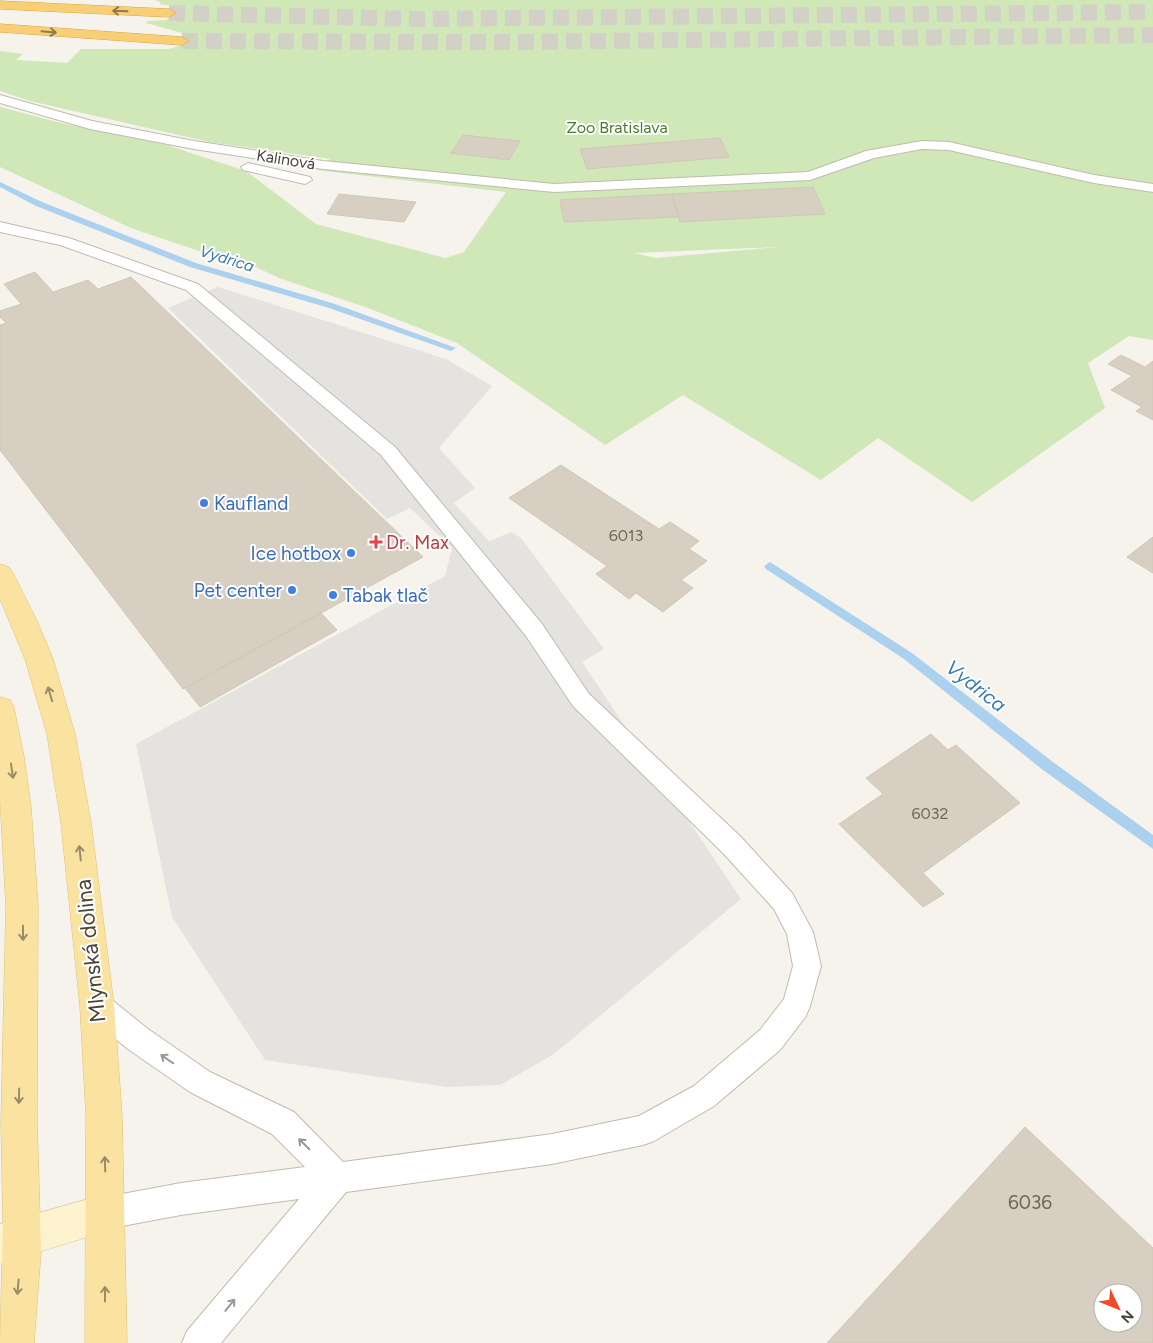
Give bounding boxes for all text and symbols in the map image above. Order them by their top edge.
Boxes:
one-way arrow [112,7,128,16]
one-way arrow [40,28,56,37]
park label: Zoo Bratislava [566,118,668,137]
street label: Kalinová [255,145,317,174]
water label: Vydrica [197,241,256,276]
place label: Kaufland [214,492,288,515]
marker: Kaufland [198,497,210,509]
house number: 6013 [609,526,643,545]
place label: Dr. Max [386,531,449,554]
marker: Dr. Max [370,536,382,548]
place label: Ice hotbox [251,542,341,565]
marker: Ice hotbox [345,547,357,559]
place label: Pet center [194,579,283,602]
marker: Pet center [286,584,298,596]
place label: Tabak tlač [343,584,428,607]
marker: Tabak tlač [327,589,339,601]
water label: Vydrica [941,655,1011,717]
one-way arrow [44,687,54,703]
one-way arrow [8,763,18,779]
house number: 6032 [912,804,948,823]
one-way arrow [75,846,85,862]
street label: Mlynská dolina [70,878,111,1024]
one-way arrow [18,925,28,941]
one-way arrow [160,1054,174,1064]
one-way arrow [14,1087,24,1103]
one-way arrow [298,1137,310,1150]
one-way arrow [100,1157,110,1173]
house number: 6036 [1008,1191,1052,1214]
one-way arrow [13,1279,23,1295]
north arrow [1093,1283,1143,1333]
one-way arrow [100,1287,110,1303]
one-way arrow [225,1299,236,1312]
text: N [1117,1307,1137,1326]

